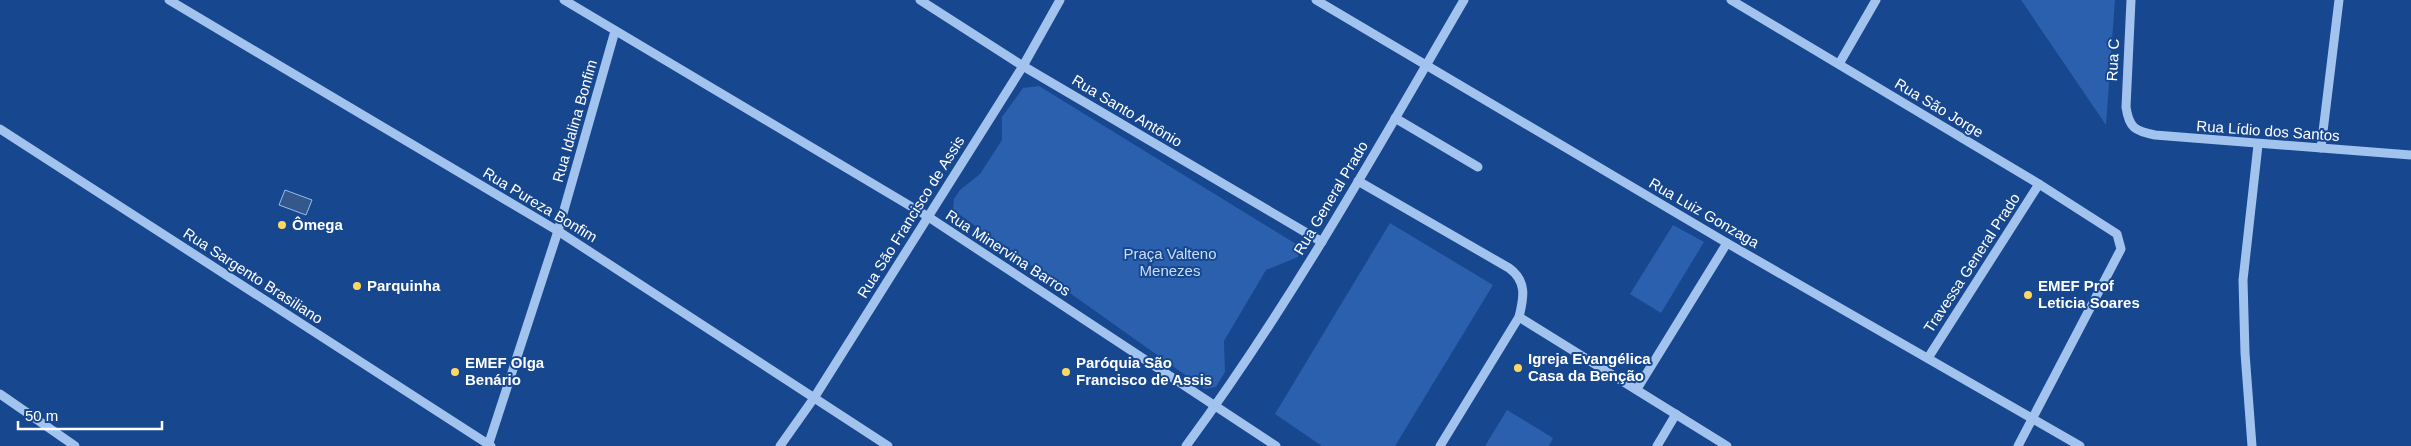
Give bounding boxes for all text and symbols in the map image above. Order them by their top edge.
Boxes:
street label: Rua C [2103,38,2122,82]
street label: Rua Idalina Bonfim [549,58,600,184]
street label: Rua Santo Antônio [1069,71,1185,150]
street label: Rua São Jorge [1892,75,1987,141]
street label: Rua Lídio dos Santos [2196,117,2340,144]
street label: Rua São Francisco de Assis [854,133,967,301]
street label: Rua General Prado [1290,138,1371,258]
street label: Rua Pureza Bonfim [480,164,600,245]
street label: Rua Luiz Gonzaga [1646,174,1763,251]
street label: Travessa General Prado [1920,190,2023,336]
street label: Rua Minervina Barros [943,206,1074,299]
place label: Ômega [292,216,344,233]
marker: Ômega [276,219,288,231]
street label: Rua Sargento Brasiliano [180,224,326,327]
park label: Praça Valteno Menezes [1123,245,1217,279]
place label: Parquinha [367,277,441,294]
place label: EMEF Prof Leticia Soares [2038,277,2140,311]
marker: Parquinha [351,280,363,292]
marker: EMEF Prof Leticia Soares [2022,289,2034,301]
place label: Igreja Evangélica Casa da Benção [1528,350,1651,384]
place label: EMEF Olga Benário [465,354,545,388]
place label: Paróquia São Francisco de Assis [1076,354,1212,388]
marker: Igreja Evangélica Casa da Benção [1512,362,1524,374]
marker: EMEF Olga Benário [449,366,461,378]
marker: Paróquia São Francisco de Assis [1060,366,1072,378]
scale bar [18,398,161,430]
text: 50 m [25,407,58,424]

